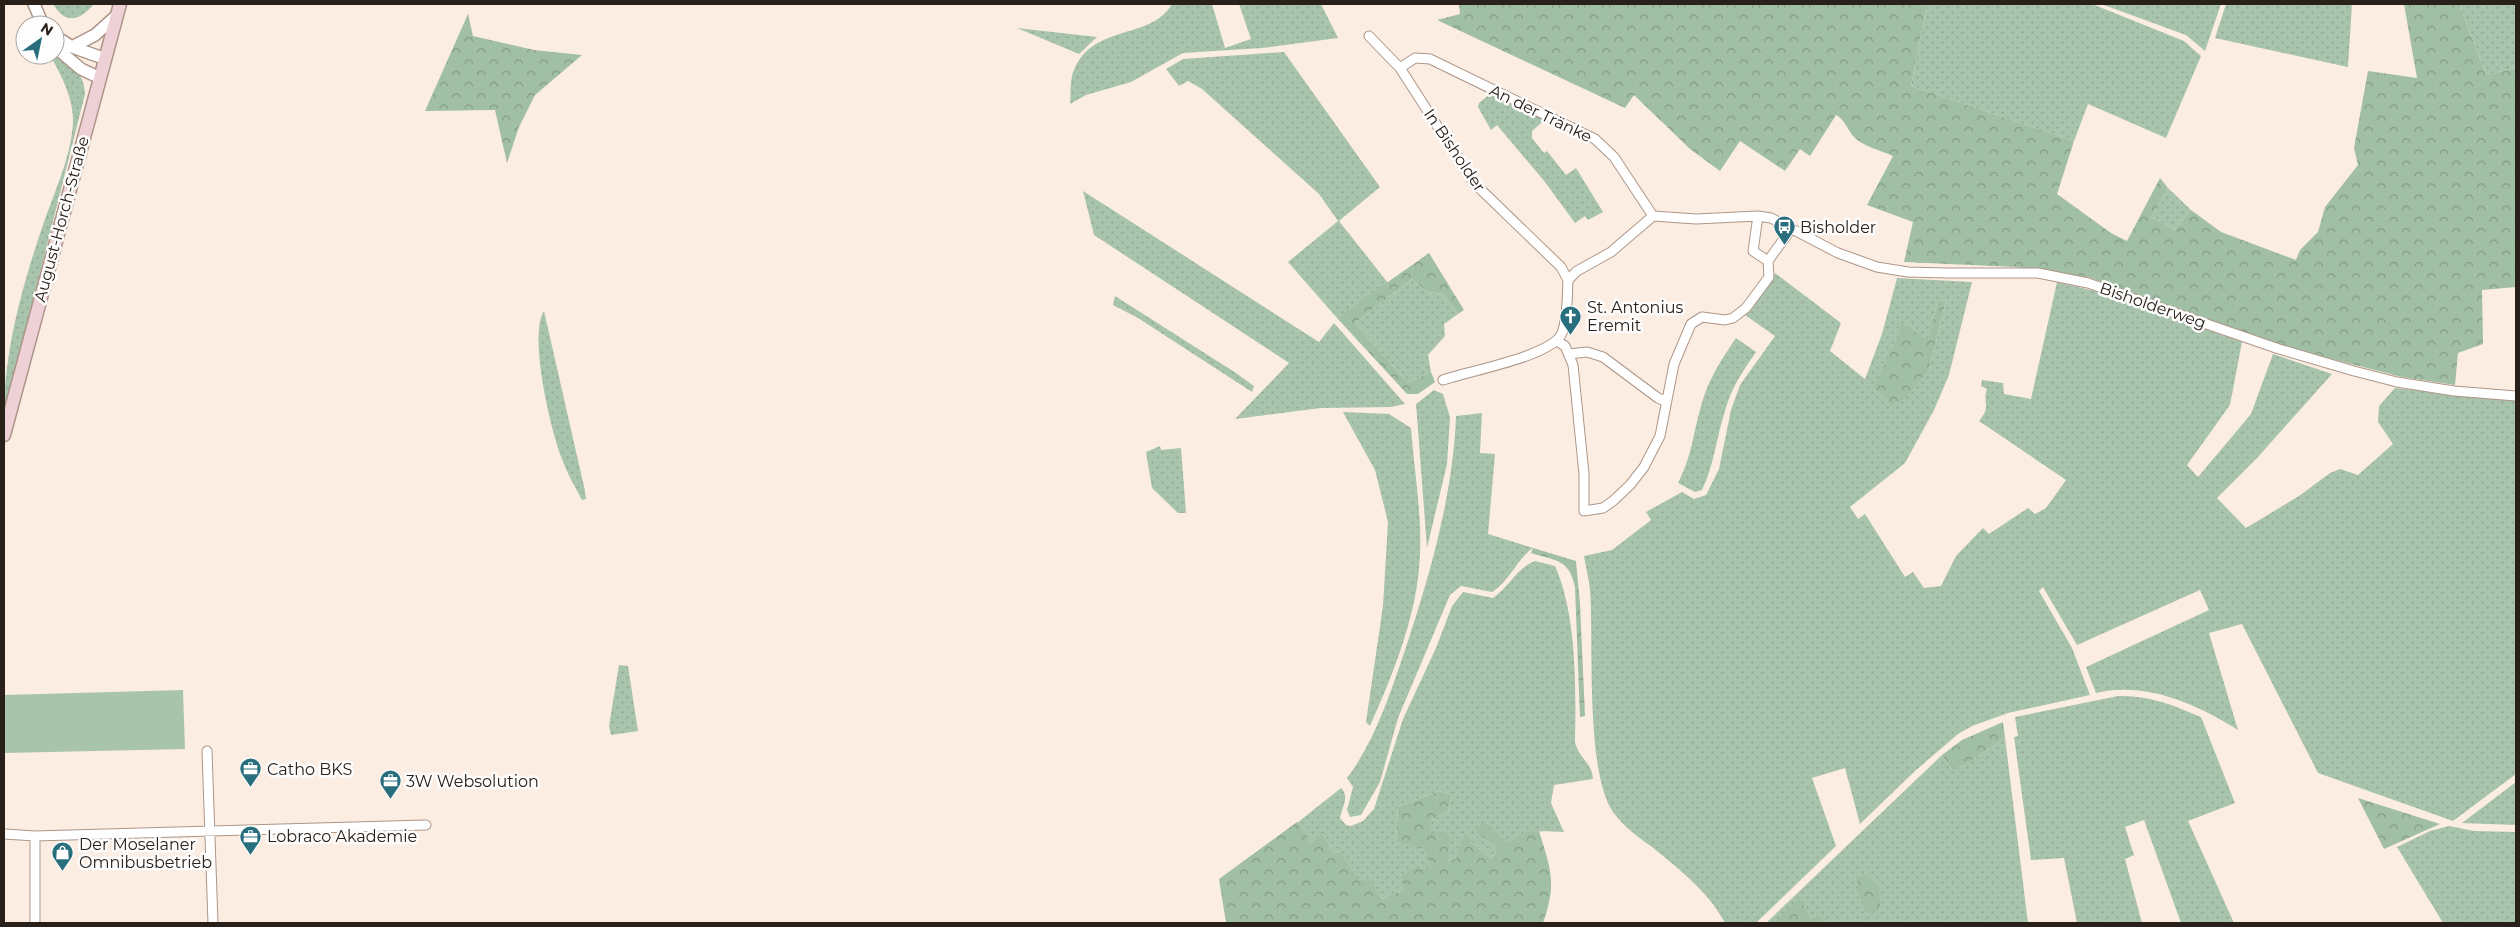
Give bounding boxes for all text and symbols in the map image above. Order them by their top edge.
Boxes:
north arrow [15,15,65,65]
text: N [37,18,57,40]
street label: An der Tränke [1487,80,1595,146]
street label: In Bisholder [1420,105,1489,195]
street label: August-Horch-Straße [30,134,93,304]
bus stop icon: Bisholder [1772,215,1796,246]
place label: Bisholder [1800,218,1876,237]
street label: Bisholderweg [2097,278,2208,333]
place label: St. Antonius Eremit [1587,298,1683,335]
church icon: St. Antonius Eremit [1559,304,1583,335]
office icon: Catho BKS [239,757,263,788]
place label: Catho BKS [267,760,352,779]
office icon: 3W Websolution [378,769,402,800]
place label: 3W Websolution [406,772,539,791]
office icon: Lobraco Akademie [239,824,263,855]
place label: Lobraco Akademie [267,827,417,846]
place label: Der Moselaner Omnibusbetrieb [79,835,212,872]
shop icon: Der Moselaner Omnibusbetrieb [51,841,75,872]

